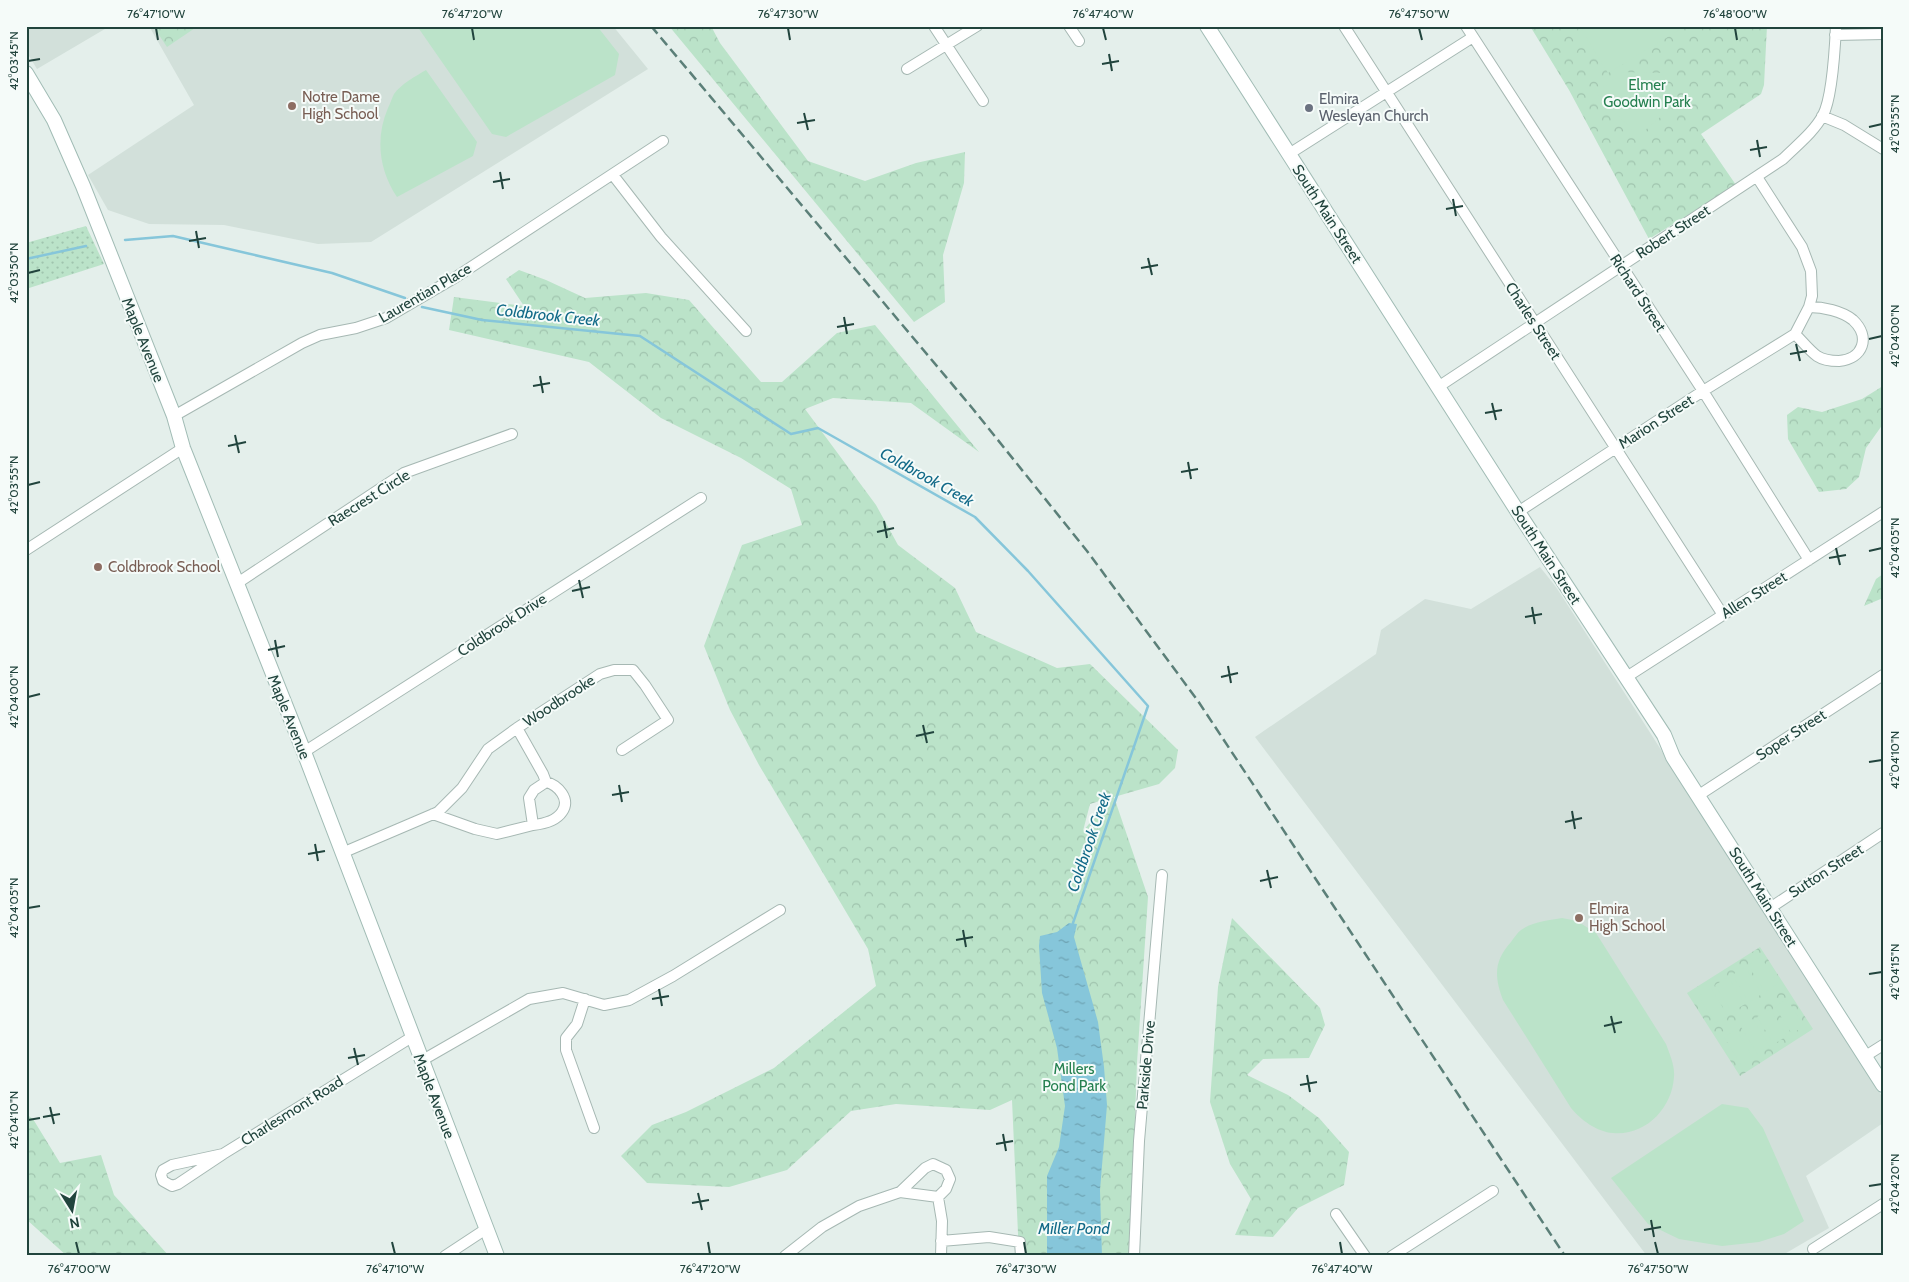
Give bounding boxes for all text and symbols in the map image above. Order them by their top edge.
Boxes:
text: 76°47'10"W [127,6,186,21]
text: 76°47'20"W [442,6,503,21]
text: 76°47'30"W [758,6,819,21]
text: 76°47'40"W [1073,6,1134,21]
text: 76°47'50"W [1389,6,1450,21]
text: 76°48'00"W [1703,6,1768,21]
text: 42°03'45"N [6,31,21,91]
park label: Elmer Goodwin Park [1603,76,1691,111]
place label: Notre Dame High School [302,88,380,123]
place label: Elmira Wesleyan Church [1319,90,1429,125]
text: 42°03'55"N [1887,95,1902,153]
marker: Notre Dame High School [286,100,298,112]
marker: Elmira Wesleyan Church [1303,102,1315,114]
street label: South Main Street [1288,161,1366,267]
street label: Robert Street [1633,201,1713,263]
text: 42°03'50"N [6,243,21,303]
street label: Richard Street [1606,251,1670,335]
street label: Laurentian Place [376,259,475,327]
street label: Charles Street [1501,279,1565,363]
street label: Maple Avenue [118,295,168,385]
water label: Coldbrook Creek [495,300,602,330]
text: 42°04'00"N [1887,304,1902,368]
street label: Marion Street [1615,391,1697,453]
water label: Coldbrook Creek [877,443,978,511]
text: 42°03'55"N [6,456,21,514]
street label: Raecrest Circle [325,466,413,530]
street label: South Main Street [1507,502,1585,608]
text: 42°04'05"N [1887,517,1902,579]
place label: Coldbrook School [108,558,221,576]
marker: Coldbrook School [92,561,104,573]
street label: Allen Street [1718,568,1790,622]
street label: Coldbrook Drive [454,589,550,660]
text: 42°04'00"N [6,665,21,729]
street label: Woodbrooke [520,671,598,731]
street label: Maple Avenue [264,672,314,762]
street label: Soper Street [1753,706,1829,764]
text: 42°04'10"N [1887,731,1902,789]
water label: Coldbrook Creek [1063,789,1115,894]
street label: Sutton Street [1785,840,1867,902]
street label: South Main Street [1725,844,1801,950]
text: 42°04'05"N [6,877,21,939]
place label: Elmira High School [1589,900,1666,935]
marker: Elmira High School [1573,912,1585,924]
text: 42°04'15"N [1887,944,1902,1000]
street label: Parkside Drive [1133,1019,1159,1110]
street label: Maple Avenue [410,1051,459,1141]
park label: Millers Pond Park [1042,1060,1106,1095]
street label: Charlesmont Road [237,1072,347,1150]
text: 42°04'10"N [6,1091,21,1149]
text: 42°04'20"N [1887,1154,1902,1214]
north arrow [48,1184,98,1234]
text: N [68,1213,81,1233]
water label: Miller Pond [1037,1219,1110,1238]
text: 76°47'00"W [48,1261,111,1276]
text: 76°47'10"W [366,1261,425,1276]
text: 76°47'20"W [680,1261,741,1276]
text: 76°47'30"W [996,1261,1057,1276]
text: 76°47'40"W [1312,1261,1373,1276]
text: 76°47'50"W [1628,1261,1689,1276]

